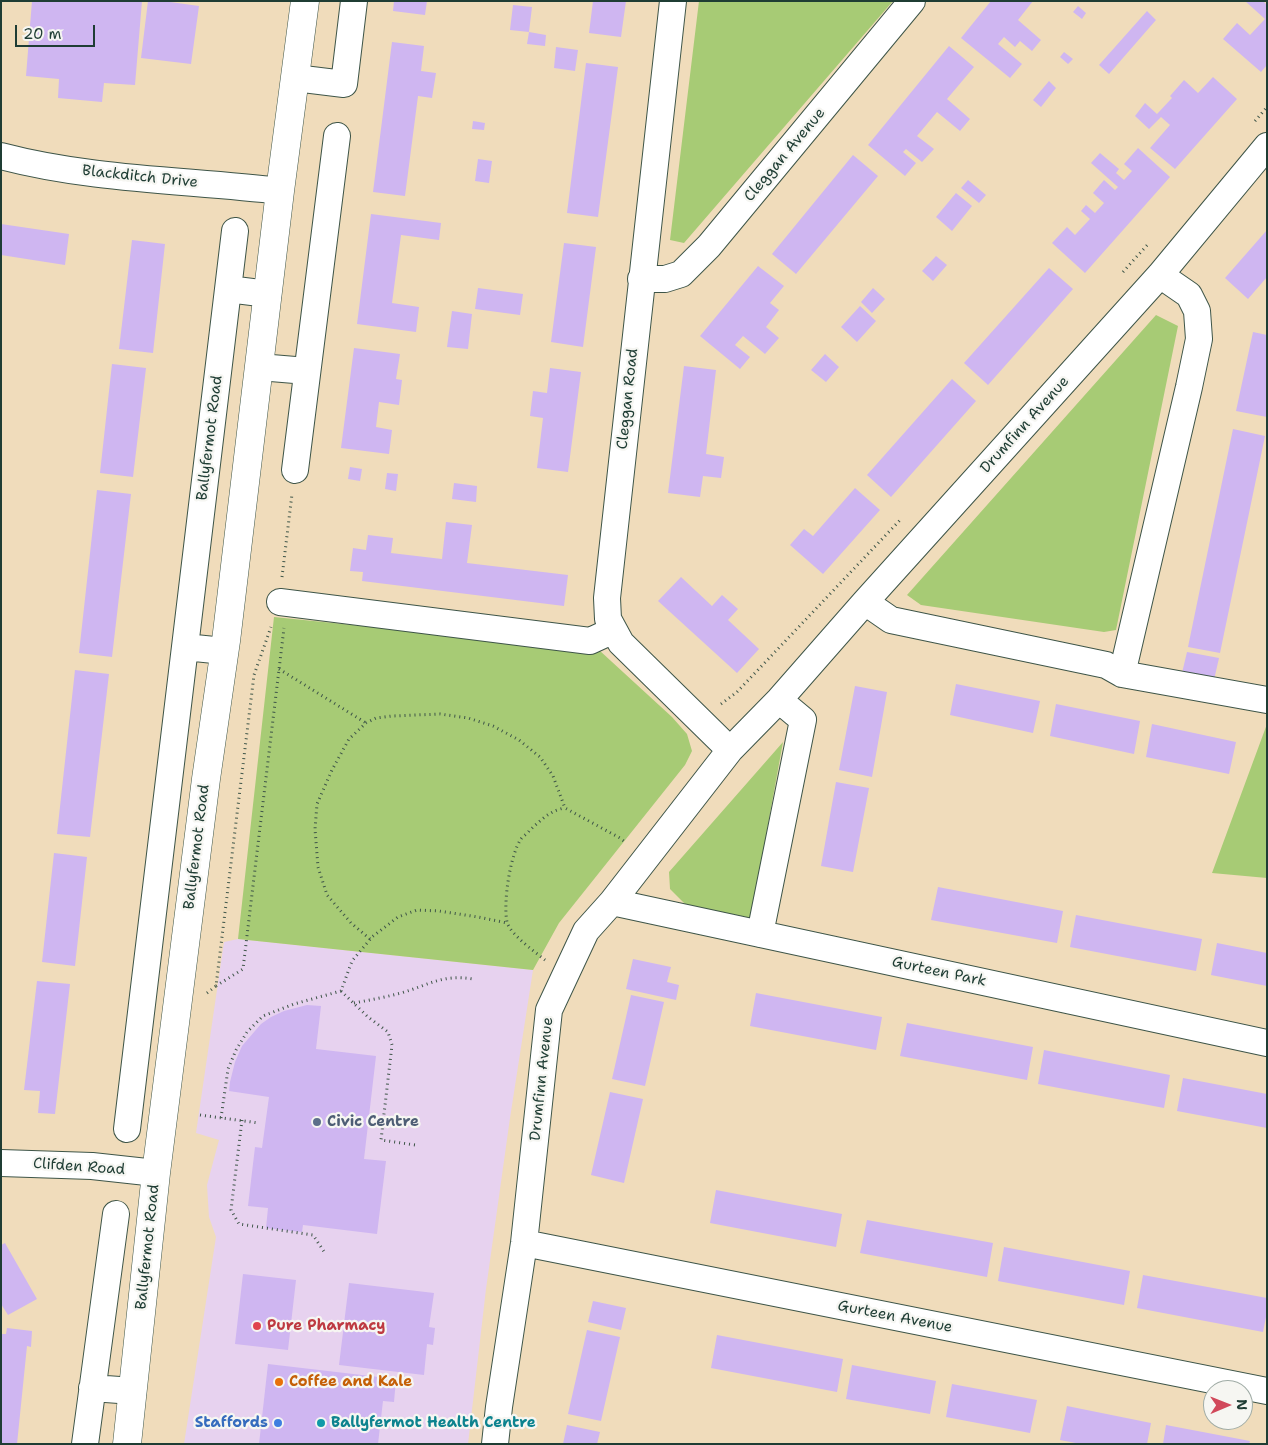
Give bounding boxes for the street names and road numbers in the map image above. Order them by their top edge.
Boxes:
street label: Cleggan Avenue [741,105,829,205]
street label: Blackditch Drive [81,162,199,192]
street label: Cleggan Road [614,348,642,450]
street label: Drumfinn Avenue [977,373,1073,477]
street label: Ballyfermot Road [193,374,227,502]
street label: Ballyfermot Road [180,783,214,911]
street label: Gurteen Park [890,953,988,991]
street label: Drumfinn Avenue [527,1016,557,1142]
street label: Clifden Road [32,1155,126,1179]
street label: Ballyfermot Road [132,1183,164,1311]
street label: Gurteen Avenue [836,1297,954,1337]

